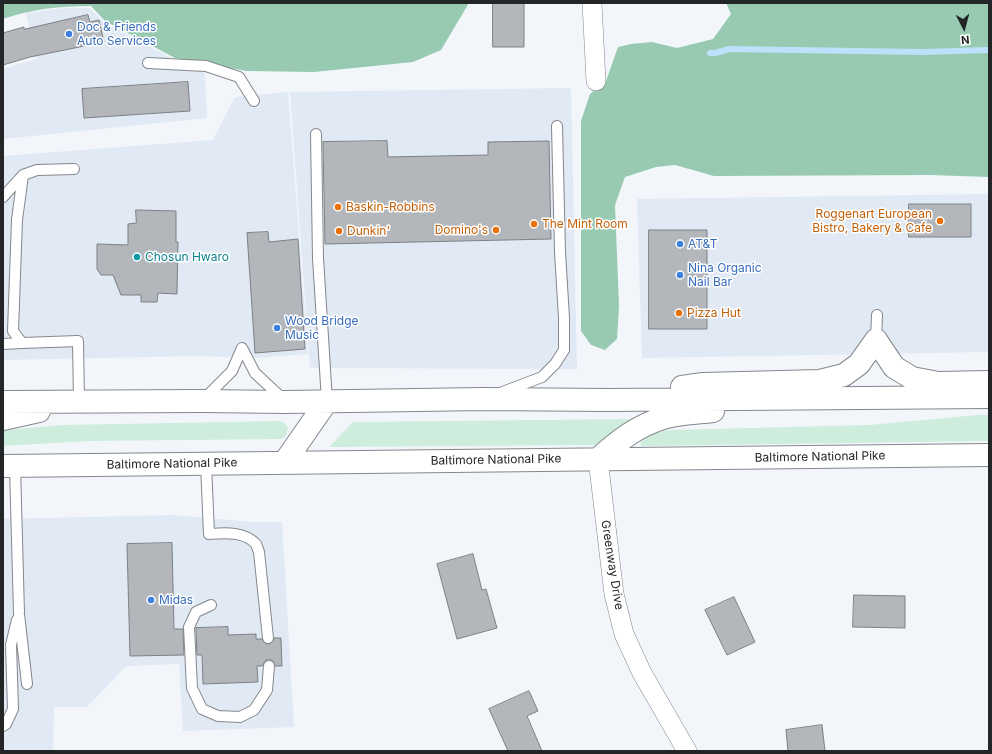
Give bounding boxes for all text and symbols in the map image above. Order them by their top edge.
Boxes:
north arrow [944,8,984,48]
place label: Doc & Friends Auto Services [77,20,156,48]
marker: Doc & Friends Auto Services [64,29,74,39]
text: N [960,33,970,47]
place label: Baskin-Robbins [346,200,435,214]
marker: Baskin-Robbins [333,202,343,212]
place label: Roggenart European Bistro, Bakery & Cafe [812,207,932,235]
marker: Roggenart European Bistro, Bakery & Cafe [935,216,945,226]
place label: The Mint Room [542,217,628,231]
marker: The Mint Room [529,219,539,229]
place label: Domino's [435,223,488,237]
place label: Dunkin' [347,224,390,238]
marker: Domino's [491,225,501,235]
marker: Dunkin' [334,226,344,236]
place label: AT&T [688,237,717,251]
marker: AT&T [675,239,685,249]
place label: Chosun Hwaro [145,250,229,264]
marker: Chosun Hwaro [132,252,142,262]
place label: Nina Organic Nail Bar [688,261,762,289]
marker: Nina Organic Nail Bar [675,270,685,280]
place label: Pizza Hut [687,306,741,320]
marker: Pizza Hut [674,308,684,318]
place label: Wood Bridge Music [285,314,358,342]
marker: Wood Bridge Music [272,323,282,333]
street label: Baltimore National Pike [755,449,885,465]
street label: Baltimore National Pike [431,452,561,468]
street label: Baltimore National Pike [107,456,237,472]
street label: Greenway Drive [598,519,626,611]
place label: Midas [159,593,193,607]
marker: Midas [146,595,156,605]

